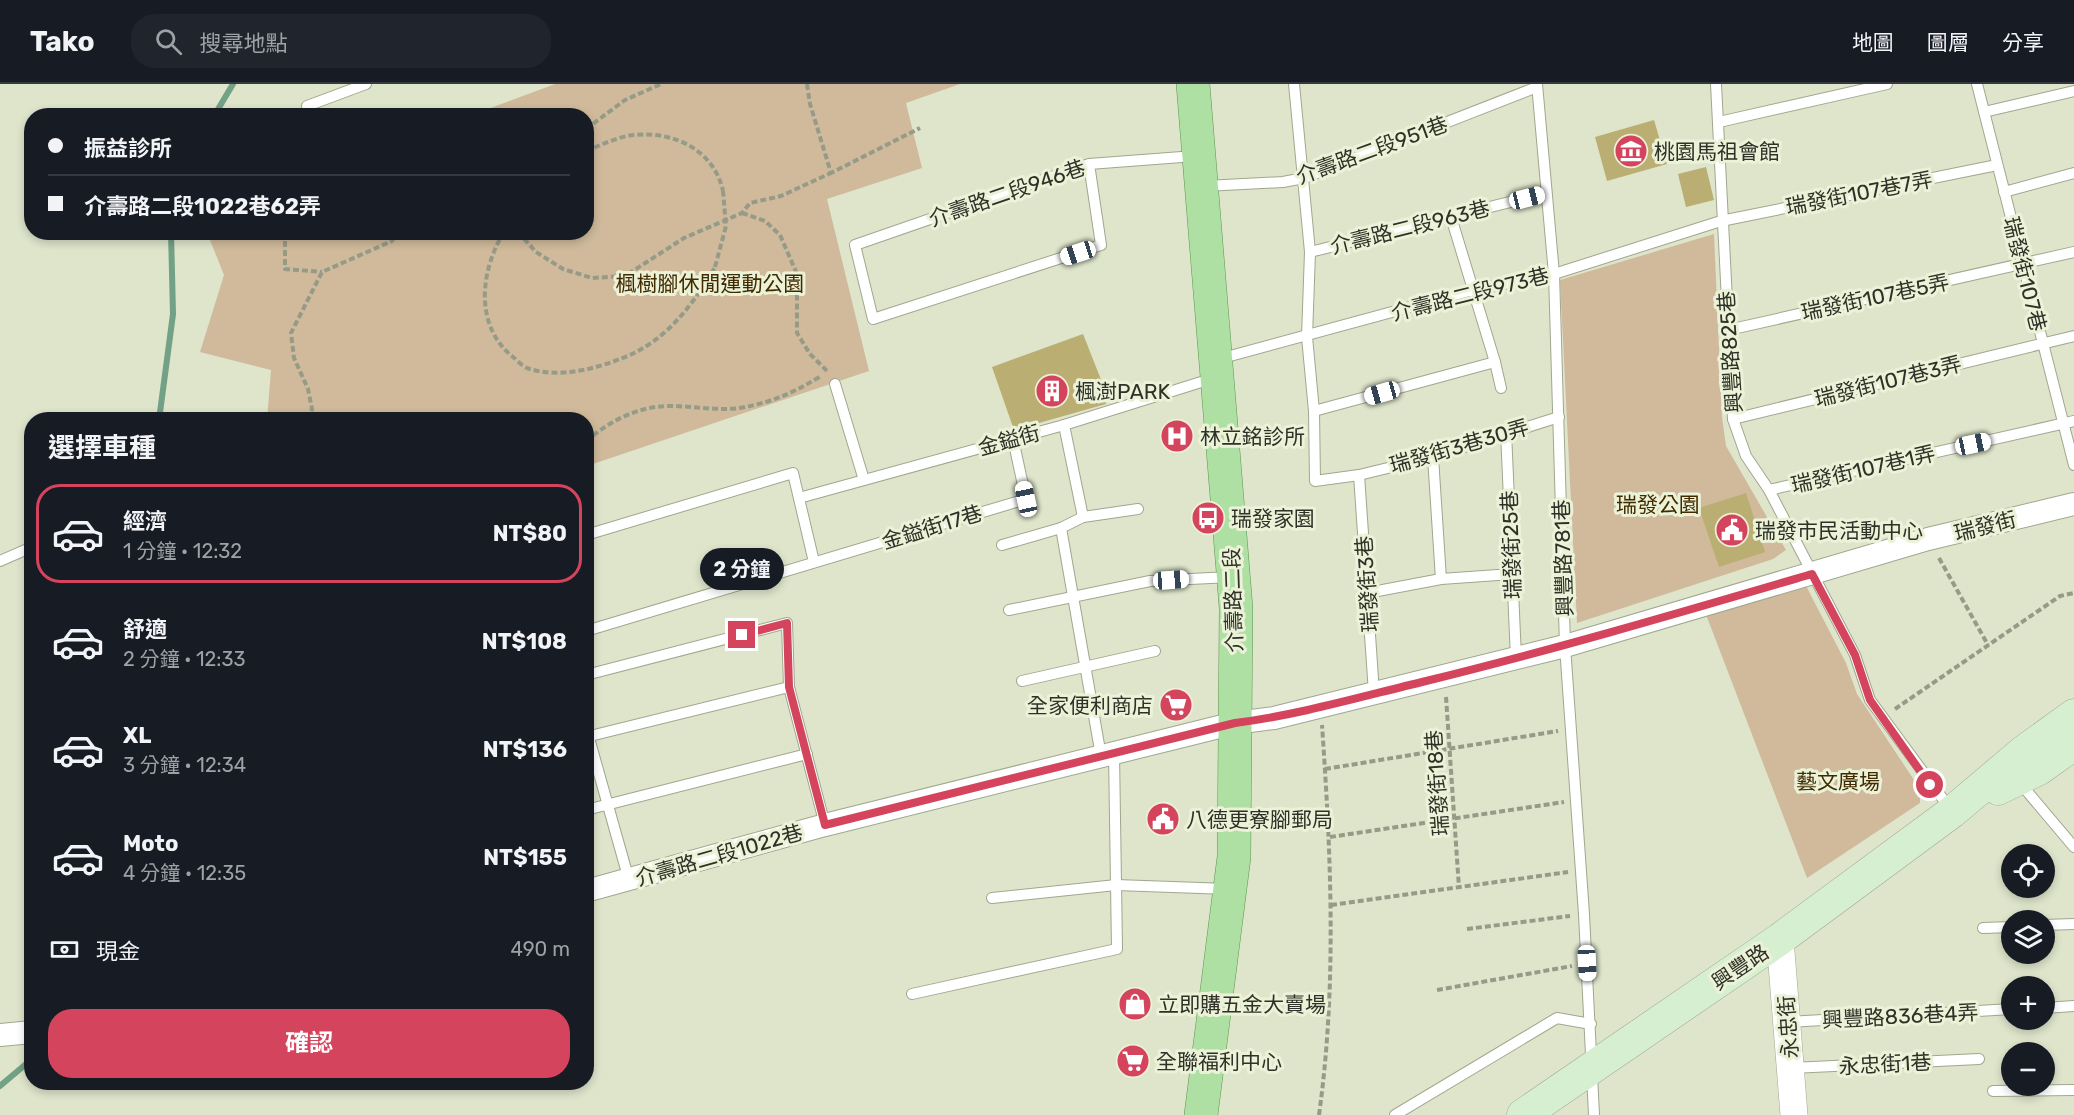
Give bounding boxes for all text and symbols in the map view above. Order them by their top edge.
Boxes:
search box [131,14,551,68]
text: Tako [30,25,95,58]
icon: search [152,25,185,58]
text: 搜尋地點 [200,30,288,57]
text: 地圖 [1852,30,1894,55]
text: 圖層 [1927,30,1969,55]
text: 分享 [2002,30,2044,55]
street label: 介壽路二段951巷 [1293,111,1451,189]
museum icon: 桃園馬祖會館 [1613,133,1649,169]
text: 振益診所 [84,135,172,162]
place label: 桃園馬祖會館 [1654,139,1780,164]
street label: 介壽路二段946巷 [925,155,1089,231]
street label: 瑞發街107巷7弄 [1784,167,1934,219]
car [1507,185,1547,211]
text: 介壽路二段1022巷62弄 [84,193,321,220]
street label: 介壽路二段963巷 [1328,195,1492,259]
street label: 瑞發街107巷 [1999,214,2051,334]
car [1058,239,1098,267]
street label: 介壽路二段973巷 [1388,262,1552,326]
street label: 瑞發街107巷5弄 [1799,269,1951,325]
park label: 楓樹腳休閒運動公園 [616,271,805,296]
street label: 興豐路825巷 [1713,290,1747,414]
street label: 瑞發街107巷3弄 [1812,351,1964,411]
building icon: 楓澍PARK [1034,373,1070,409]
place label: 楓澍PARK [1075,379,1170,404]
car [1362,379,1402,407]
street label: 瑞發街3巷30弄 [1387,414,1531,478]
hospital icon: 林立銘診所 [1159,418,1195,454]
street label: 金鎰街 [975,420,1043,460]
place label: 林立銘診所 [1200,424,1305,449]
car [1954,431,1992,457]
text: 選擇車種 [48,432,156,464]
street label: 瑞發街107巷1弄 [1789,440,1937,498]
car [1013,480,1039,518]
street label: 瑞發街25巷 [1497,490,1525,600]
park label: 瑞發公園 [1616,492,1700,517]
street label: 興豐路781巷 [1548,499,1578,617]
street label: 金鎰街17巷 [879,500,985,554]
bus stop icon: 瑞發家園 [1190,500,1226,536]
place label: 瑞發家園 [1231,506,1315,531]
street label: 瑞發街 [1951,506,2019,546]
icon: car [51,507,105,561]
text: 經濟 [123,508,167,535]
public building icon: 瑞發市民活動中心 [1714,512,1750,548]
place label: 瑞發市民活動中心 [1755,518,1923,543]
text: NT$80 [493,520,567,547]
street label: 瑞發街3巷 [1351,535,1383,633]
text: 1 分鐘 · 12:32 [123,539,242,563]
street label: 介壽路二段 [1219,547,1247,653]
callout: 2 分鐘 [700,548,784,590]
text: 2 分鐘 [713,557,771,581]
car [1152,570,1190,590]
icon: car [51,615,105,669]
text: 舒適 [123,616,167,643]
route end [728,621,755,648]
text: NT$108 [482,628,567,655]
text: 2 分鐘 · 12:33 [123,647,246,671]
supermarket icon: 全家便利商店 [1158,687,1194,723]
place label: 全家便利商店 [1027,693,1153,718]
text: XL [123,722,151,749]
icon: car [51,723,105,777]
street label: 瑞發街18巷 [1421,729,1453,837]
text: NT$136 [483,736,567,763]
text: 3 分鐘 · 12:34 [123,753,246,777]
park label: 藝文廣場 [1796,769,1880,794]
route start [1916,771,1943,798]
public building icon: 八德更寮腳郵局 [1145,801,1181,837]
place label: 八德更寮腳郵局 [1186,807,1333,832]
street label: 介壽路二段1022巷 [632,819,806,891]
text: Moto [123,830,178,857]
icon: car [51,831,105,885]
text: NT$155 [483,844,567,871]
map controls [2001,844,2055,1096]
button: locate [2001,844,2055,898]
text: 4 分鐘 · 12:35 [123,861,246,885]
button: layers [2001,910,2055,964]
icon: cash [48,933,81,966]
text: 490 m [511,937,570,961]
text: 現金 [96,938,140,965]
street label: 興豐路 [1707,939,1773,995]
car [1577,945,1597,981]
button: + [2001,976,2055,1030]
shop icon: 立即購五金大賣場 [1117,986,1153,1022]
place label: 立即購五金大賣場 [1158,992,1326,1017]
street label: 永忠街 [1773,995,1803,1059]
street label: 興豐路836巷4弄 [1821,999,1979,1033]
button: 確認 [48,1009,570,1078]
button: − [2001,1042,2055,1096]
supermarket icon: 全聯福利中心 [1115,1043,1151,1079]
place label: 全聯福利中心 [1156,1049,1282,1074]
street label: 永忠街1巷 [1838,1049,1932,1079]

